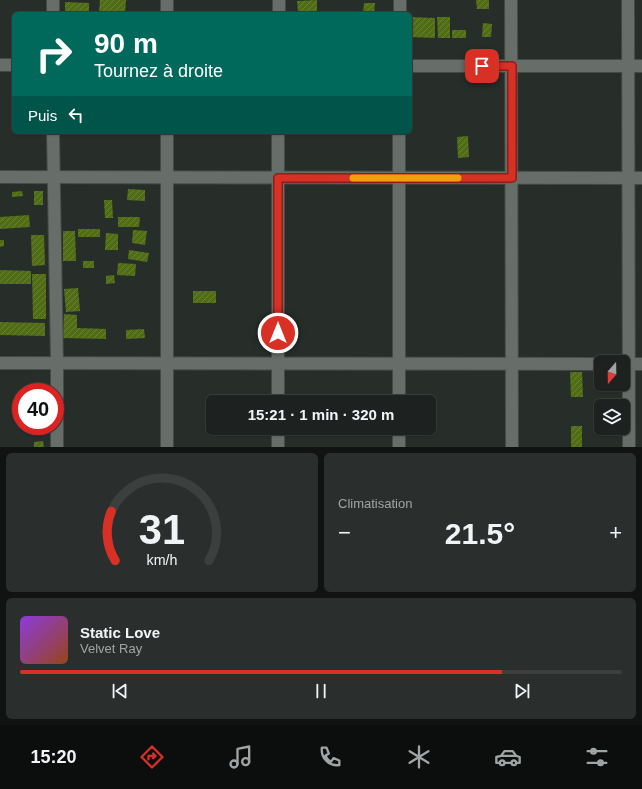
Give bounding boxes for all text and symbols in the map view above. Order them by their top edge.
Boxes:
icon: right [28,28,80,80]
text: 90 m [94,28,158,59]
pin [465,49,499,83]
icon: arrive [471,55,493,77]
text: Tournez à droite [94,61,223,81]
icon: left [65,104,87,126]
text: Puis [28,107,57,124]
position arrow [257,312,299,354]
north arrow [594,355,630,391]
map controls [594,355,630,435]
speed limit sign: 40 [12,383,64,435]
button: layers [594,399,630,435]
text: 15:21 · 1 min · 320 m [248,406,394,423]
text: Climatisation [338,496,412,511]
text: 31 [139,505,185,552]
text: 21.5° [445,517,515,550]
text: − [338,520,351,545]
text: + [609,520,622,545]
text: km/h [147,551,178,567]
text: Static Love [80,624,160,641]
text: Velvet Ray [80,641,142,656]
icon: previous [109,680,131,702]
icon: pause [310,680,332,702]
icon: next [511,680,533,702]
icon: directions [138,743,166,771]
icon: music [227,743,255,771]
icon: phone [316,743,344,771]
icon: climate [405,743,433,771]
icon: car [494,743,522,771]
icon: filters [583,743,611,771]
text: 15:20 [31,747,77,767]

